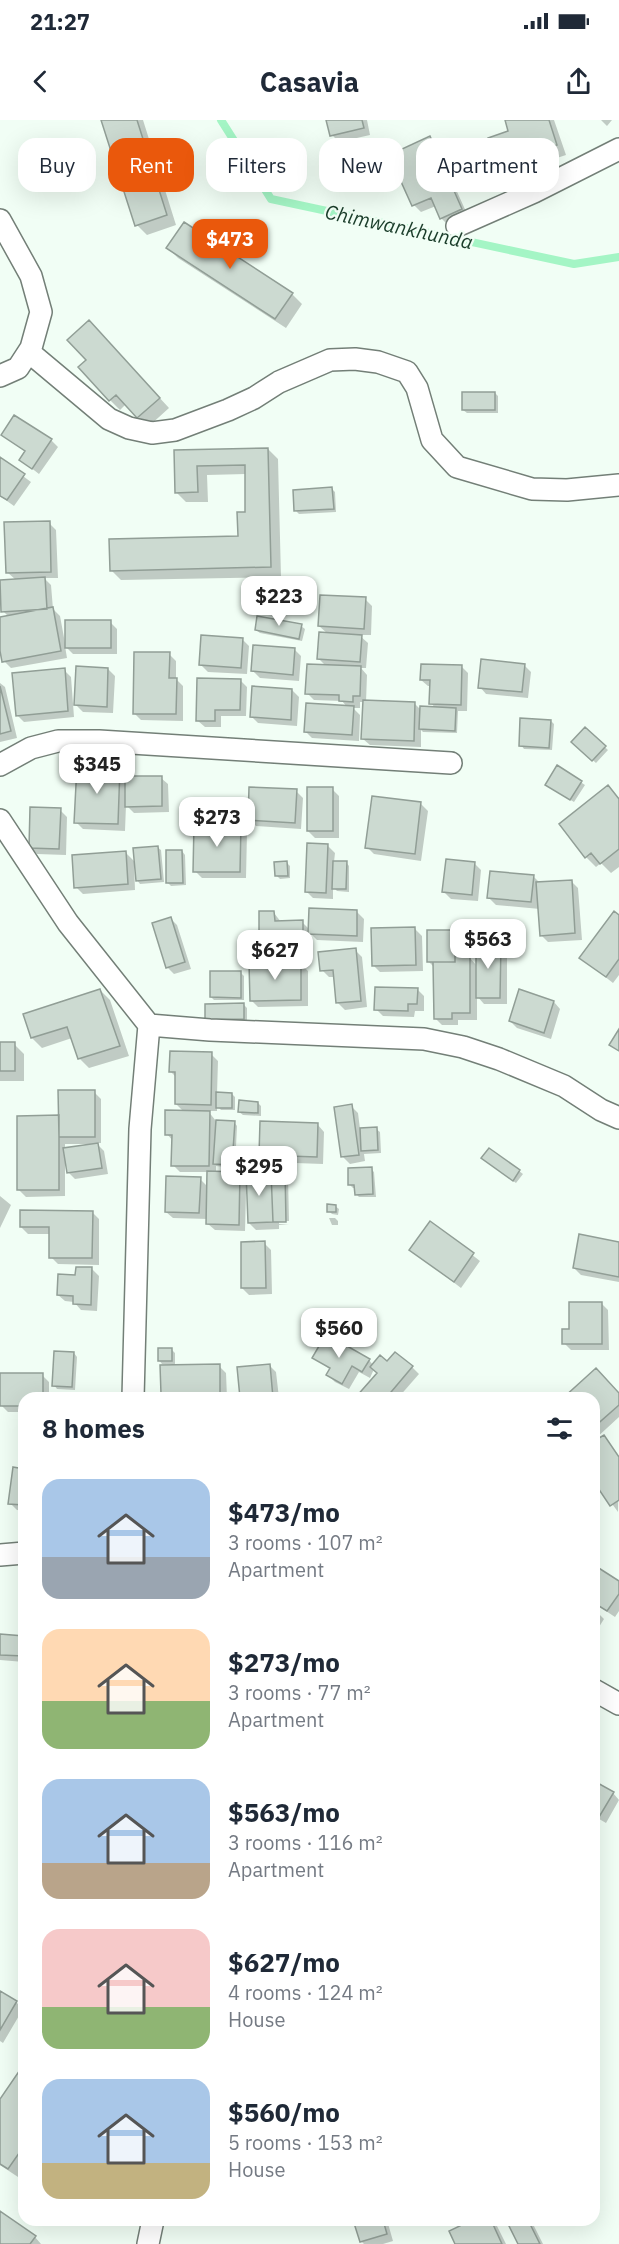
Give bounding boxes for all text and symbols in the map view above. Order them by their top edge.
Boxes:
text: 21:27 [30,7,90,36]
text: Casavia [260,64,359,99]
icon: back [24,65,57,98]
icon: share [562,65,595,98]
chip: Buy [18,138,96,192]
chip: Rent [108,138,194,192]
chip: Filters [206,138,307,192]
chip: New [319,138,404,192]
chip: Apartment [416,138,559,192]
water label: Chimwankhunda [323,198,475,255]
pin: $473 [194,219,266,270]
text: $473 [206,225,254,252]
pin: $223 [243,576,315,627]
text: $223 [255,582,303,609]
pin: $345 [61,744,133,795]
text: $345 [73,750,121,777]
pin: $273 [181,797,253,848]
text: $273 [193,803,241,830]
pin: $563 [452,919,524,970]
text: $563 [464,925,512,952]
pin: $627 [239,930,311,981]
text: $627 [251,936,299,963]
pin: $295 [223,1146,295,1197]
text: $295 [235,1152,283,1179]
pin: $560 [303,1308,375,1359]
text: $560 [315,1314,363,1341]
text: 8 homes [42,1411,145,1445]
icon: filters [543,1412,576,1445]
text: $473/mo [228,1495,340,1529]
icon: home [90,1503,162,1575]
text: 3 rooms · 107 m² [228,1529,383,1556]
text: Apartment [228,1556,324,1583]
text: $273/mo [228,1645,340,1679]
icon: home [90,1653,162,1725]
text: 3 rooms · 77 m² [228,1679,371,1706]
text: Apartment [228,1706,324,1733]
text: $563/mo [228,1795,340,1829]
icon: home [90,1803,162,1875]
text: 3 rooms · 116 m² [228,1829,383,1856]
text: Apartment [228,1856,324,1883]
text: $627/mo [228,1945,340,1979]
icon: home [90,1953,162,2025]
text: 4 rooms · 124 m² [228,1979,383,2006]
text: House [228,2006,285,2033]
text: $560/mo [228,2095,340,2129]
icon: home [90,2103,162,2175]
text: 5 rooms · 153 m² [228,2129,383,2156]
text: House [228,2156,285,2183]

